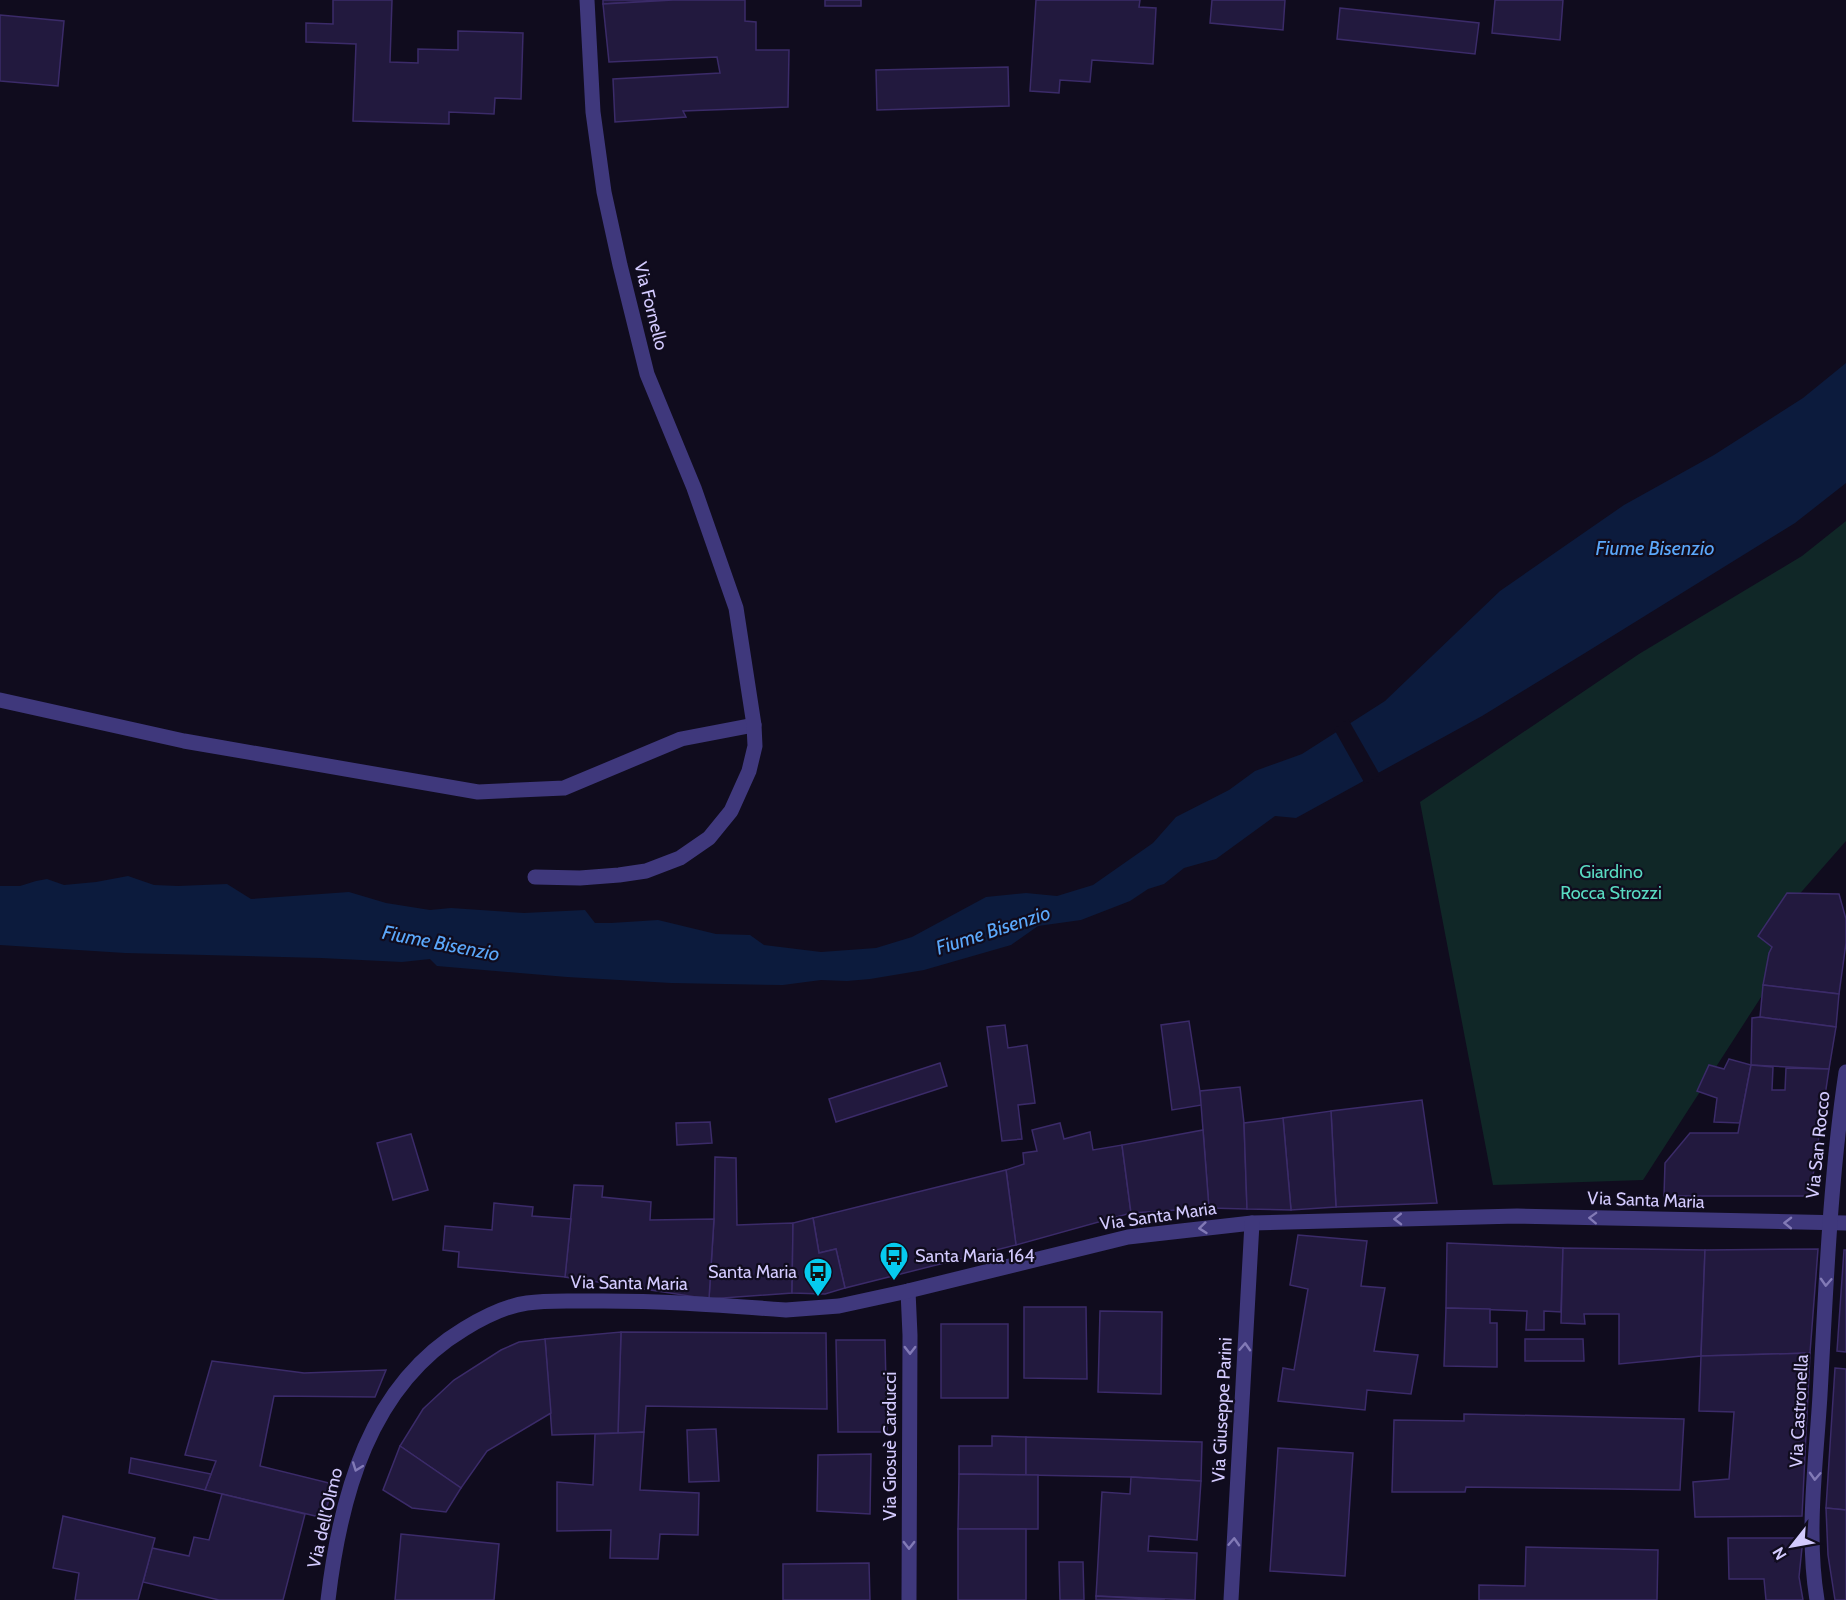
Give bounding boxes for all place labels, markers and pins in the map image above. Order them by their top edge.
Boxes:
bus stop icon: Santa Maria 164 [878,1240,910,1282]
place label: Santa Maria 164 [915,1245,1035,1267]
bus stop icon: Santa Maria [802,1256,834,1298]
place label: Santa Maria [708,1261,797,1283]

